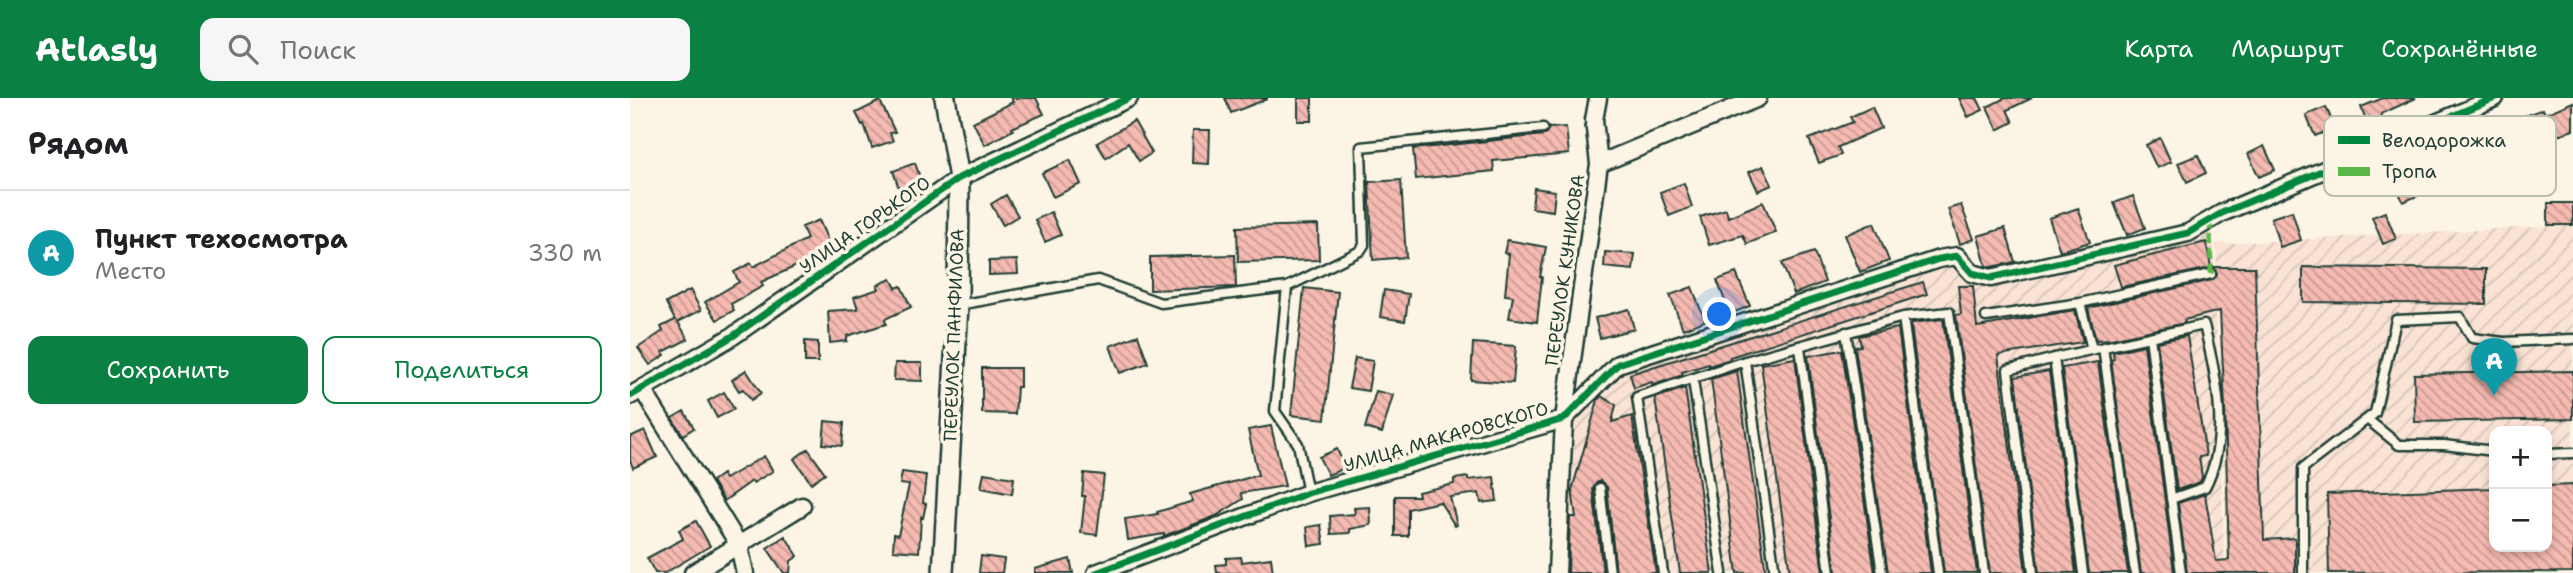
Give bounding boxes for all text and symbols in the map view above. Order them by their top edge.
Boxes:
search box [200,18,690,81]
text: Atlasly [35,27,158,72]
icon: search [224,30,262,68]
text: Поиск [280,32,356,67]
text: Карта [2125,33,2193,65]
text: Маршрут [2231,33,2343,65]
text: Сохранённые [2381,33,2538,65]
legend [2324,116,2556,196]
text: Рядом [28,123,128,164]
text: Велодорожка [2382,128,2506,153]
text: Тропа [2382,159,2437,184]
street label: УЛИЦА ГОРЬКОГО [795,171,935,279]
street label: ПЕРЕУЛОК КУНИКОВА [1540,173,1590,367]
text: Пункт техосмотра [95,221,348,256]
street label: ПЕРЕУЛОК ПАНФИЛОВА [938,228,970,442]
text: A [42,238,60,268]
text: 330 m [528,238,602,268]
text: Место [95,256,166,286]
your location [1702,297,1736,331]
button: Сохранить [28,336,308,404]
button: Поделиться [322,336,602,404]
pin: A [2471,338,2517,396]
street label: УЛИЦА МАКАРОВСКОГО [1341,396,1551,478]
map controls [2489,426,2552,552]
button: + [2489,426,2552,489]
button: − [2489,489,2552,552]

